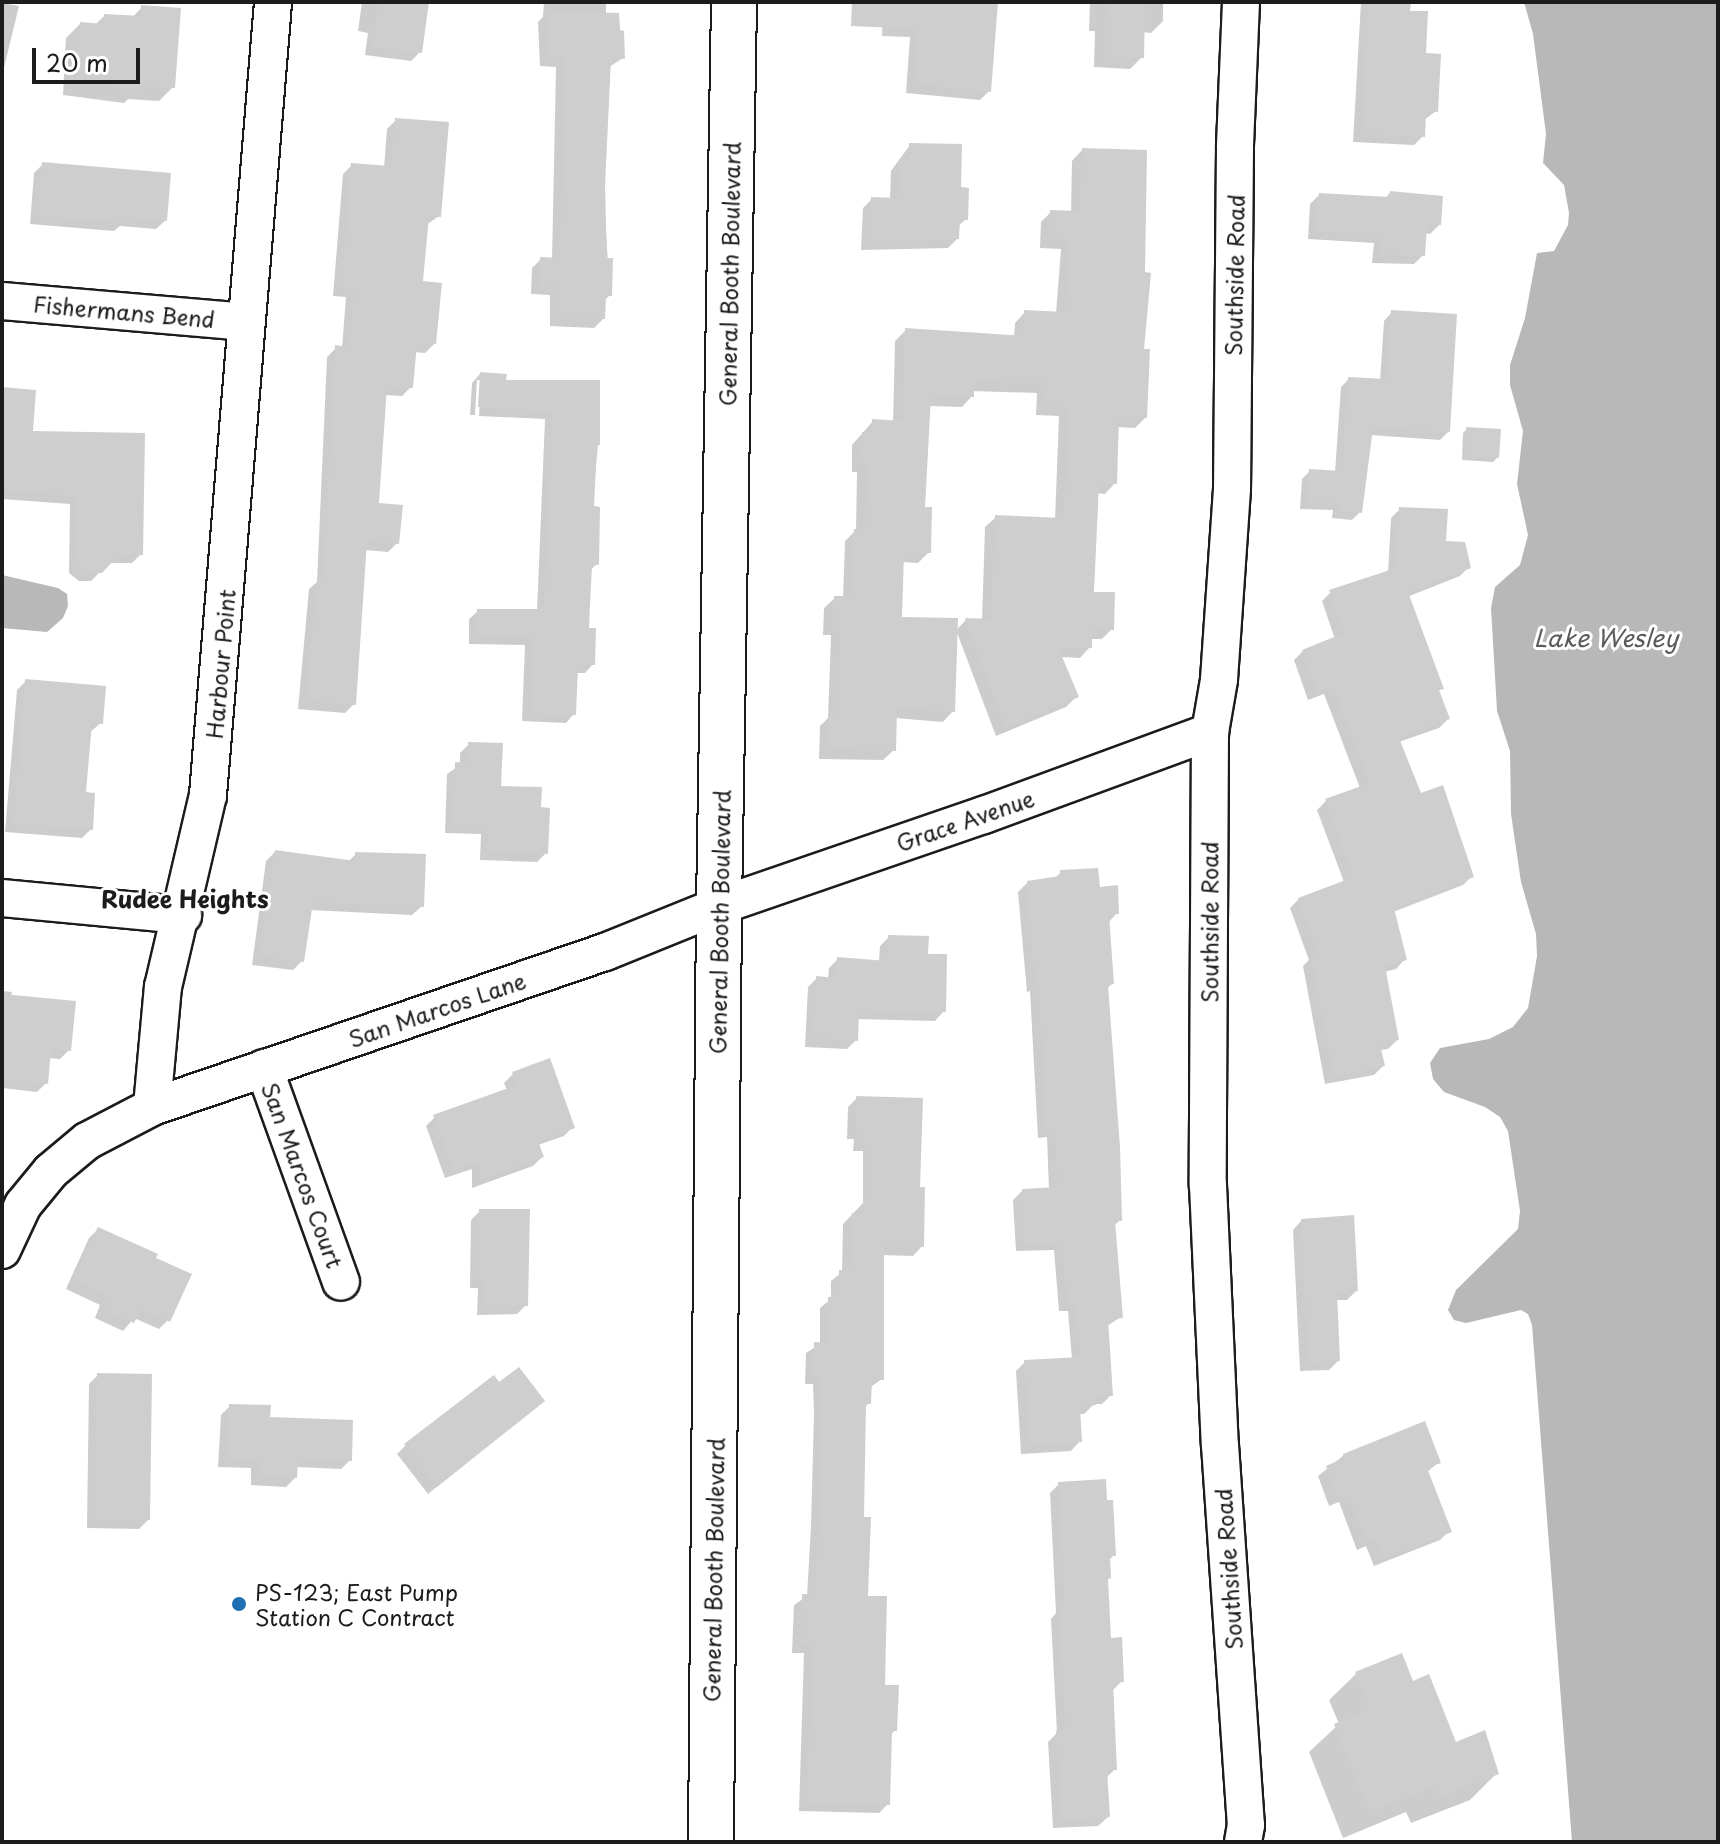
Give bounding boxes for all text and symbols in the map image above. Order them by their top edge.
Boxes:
scale bar [36,32,144,82]
text: 20 m [46,44,108,80]
street label: General Booth Boulevard [713,141,745,407]
street label: Southside Road [1219,194,1249,356]
street label: Fishermans Bend [33,290,215,332]
street label: Harbour Point [200,588,240,740]
water label: Lake Wesley [1533,624,1679,652]
street label: Grace Avenue [892,784,1038,856]
street label: General Booth Boulevard [703,789,735,1055]
street label: Southside Road [1196,841,1222,1003]
district label: Rudee Heights [100,885,270,913]
street label: San Marcos Lane [345,966,529,1052]
street label: San Marcos Court [257,1079,349,1271]
street label: General Booth Boulevard [697,1437,729,1703]
street label: Southside Road [1209,1488,1247,1650]
place label: PS-123; East Pump Station C Contract [255,1578,459,1630]
marker: PS-123; East Pump Station C Contract [230,1595,248,1613]

